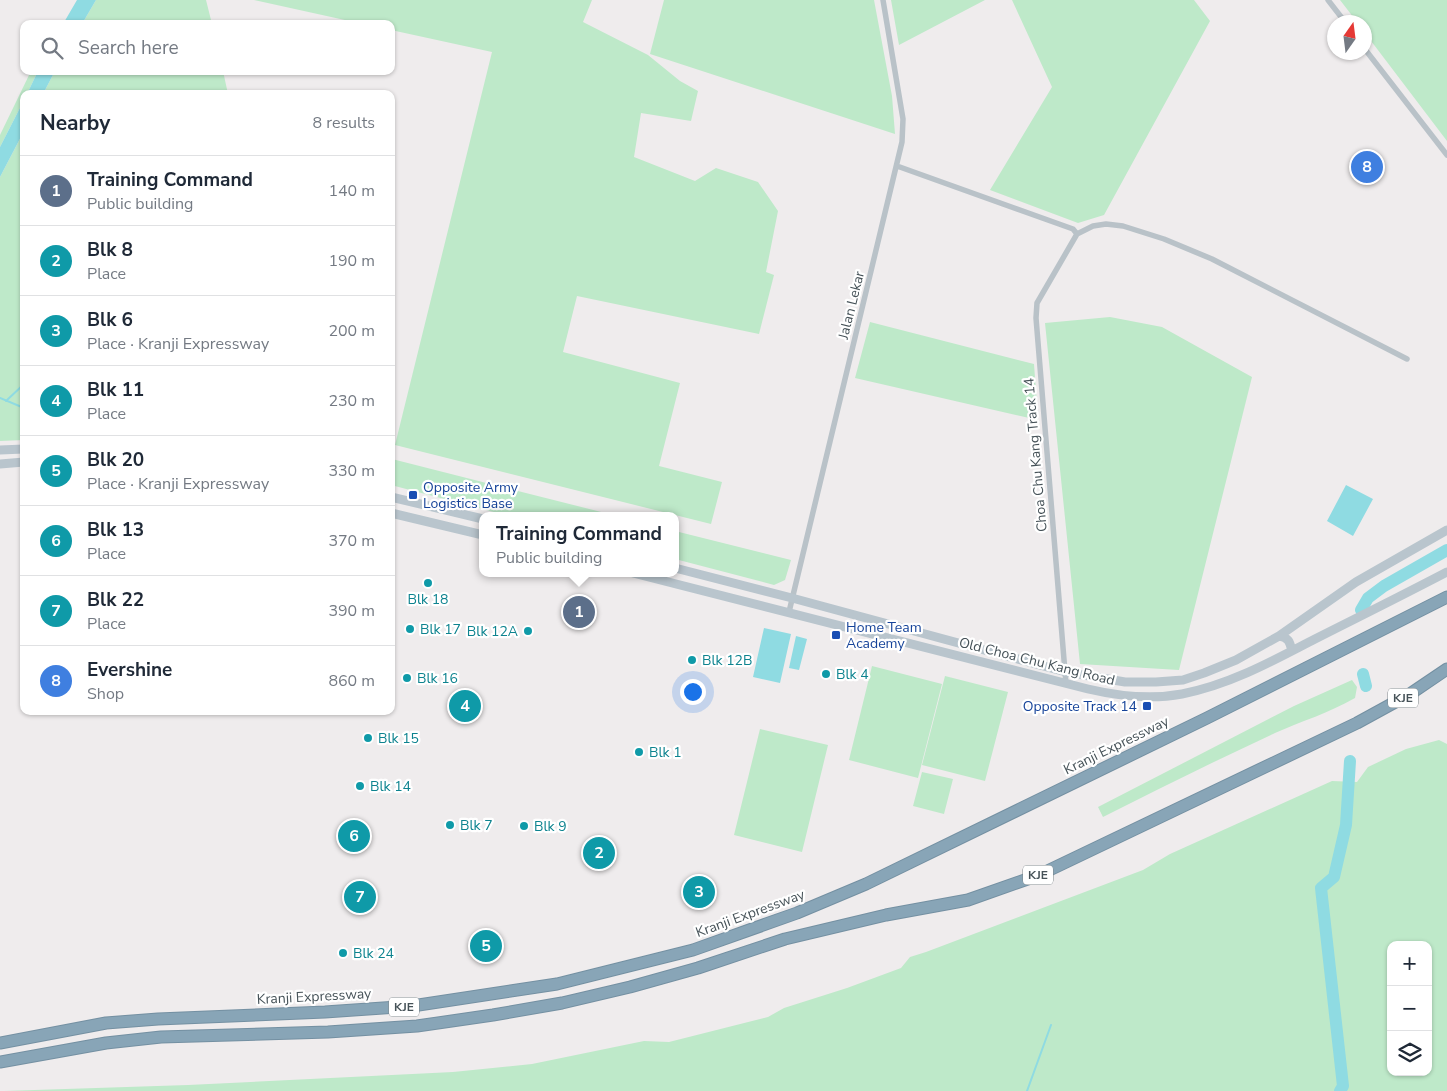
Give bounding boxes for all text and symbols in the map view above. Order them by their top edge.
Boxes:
north arrow [1327,15,1372,60]
search box [20,20,395,75]
icon: search [38,34,66,62]
text: Search here [78,35,179,61]
text: Nearby [40,109,110,137]
text: 8 results [313,112,375,134]
pin: 8 [1351,148,1383,186]
text: Training Command [87,167,253,193]
text: 1 [51,180,61,202]
text: 140 m [328,180,375,202]
text: Public building [87,193,193,215]
text: Blk 8 [87,237,133,263]
text: 2 [51,250,61,272]
text: 190 m [328,250,375,272]
text: Place [87,263,126,285]
street label: Jalan Lekar [834,269,869,342]
text: Blk 6 [87,307,133,333]
text: 3 [51,320,61,342]
text: 200 m [328,320,375,342]
text: Place · Kranji Expressway [87,333,269,355]
text: Blk 11 [87,377,144,403]
street label: Choa Chu Kang Track 14 [1019,377,1052,533]
text: 4 [51,390,61,412]
text: 230 m [328,390,375,412]
text: Place [87,403,126,425]
text: Blk 20 [87,447,144,473]
text: 5 [51,460,61,482]
text: 330 m [328,460,375,482]
text: Place · Kranji Expressway [87,473,269,495]
place label: Opposite Army Logistics Base [423,478,519,513]
marker: Opposite Army Logistics Base [407,489,419,501]
popup [479,512,679,577]
text: Blk 13 [87,517,144,543]
text: Training Command [496,521,662,547]
text: 6 [51,530,61,552]
text: 370 m [328,530,375,552]
text: Place [87,543,126,565]
text: Public building [496,547,602,569]
marker: Blk 18 [422,577,434,589]
text: Blk 22 [87,587,144,613]
place label: Blk 18 [407,590,449,609]
pin: 1 [563,593,595,631]
text: 7 [51,600,61,622]
text: 390 m [328,600,375,622]
text: Place [87,613,126,635]
place label: Home Team Academy [846,618,922,653]
place label: Blk 17 [420,620,461,639]
place label: Blk 12A [467,622,518,641]
marker: Blk 17 [404,623,416,635]
marker: Blk 12A [522,625,534,637]
marker: Home Team Academy [830,629,842,641]
street label: Old Choa Chu Kang Road [957,633,1117,690]
place label: Blk 12B [702,651,752,670]
marker: Blk 12B [686,654,698,666]
text: Evershine [87,657,172,683]
place label: Blk 4 [836,665,869,684]
marker: Blk 4 [820,668,832,680]
place label: Blk 16 [417,669,458,688]
text: 8 [51,670,61,692]
text: 860 m [328,670,375,692]
marker: Blk 16 [401,672,413,684]
your location [680,679,706,705]
text: Shop [87,683,124,705]
pin: 4 [449,687,481,725]
road number: KJE [1388,688,1418,708]
place label: Opposite Track 14 [1023,697,1137,716]
marker: Opposite Track 14 [1141,700,1153,712]
street label: Kranji Expressway [1060,711,1173,779]
place label: Blk 15 [378,729,419,748]
marker: Blk 15 [362,732,374,744]
place label: Blk 1 [649,743,682,762]
marker: Blk 1 [633,746,645,758]
place label: Blk 14 [370,777,411,796]
marker: Blk 14 [354,780,366,792]
place label: Blk 7 [460,816,493,835]
pin: 6 [338,817,370,855]
place label: Blk 9 [534,817,567,836]
marker: Blk 7 [444,819,456,831]
marker: Blk 9 [518,820,530,832]
pin: 2 [583,834,615,872]
road number: KJE [1023,866,1053,884]
pin: 3 [683,873,715,911]
pin: 7 [344,878,376,916]
street label: Kranji Expressway [693,885,808,942]
pin: 5 [470,927,502,965]
map controls [1387,941,1432,1076]
button: + [1387,941,1432,986]
place label: Blk 24 [353,944,394,963]
marker: Blk 24 [337,947,349,959]
street label: Kranji Expressway [256,984,373,1009]
button: − [1387,986,1432,1031]
road number: KJE [389,998,419,1016]
button: layers [1387,1031,1432,1076]

